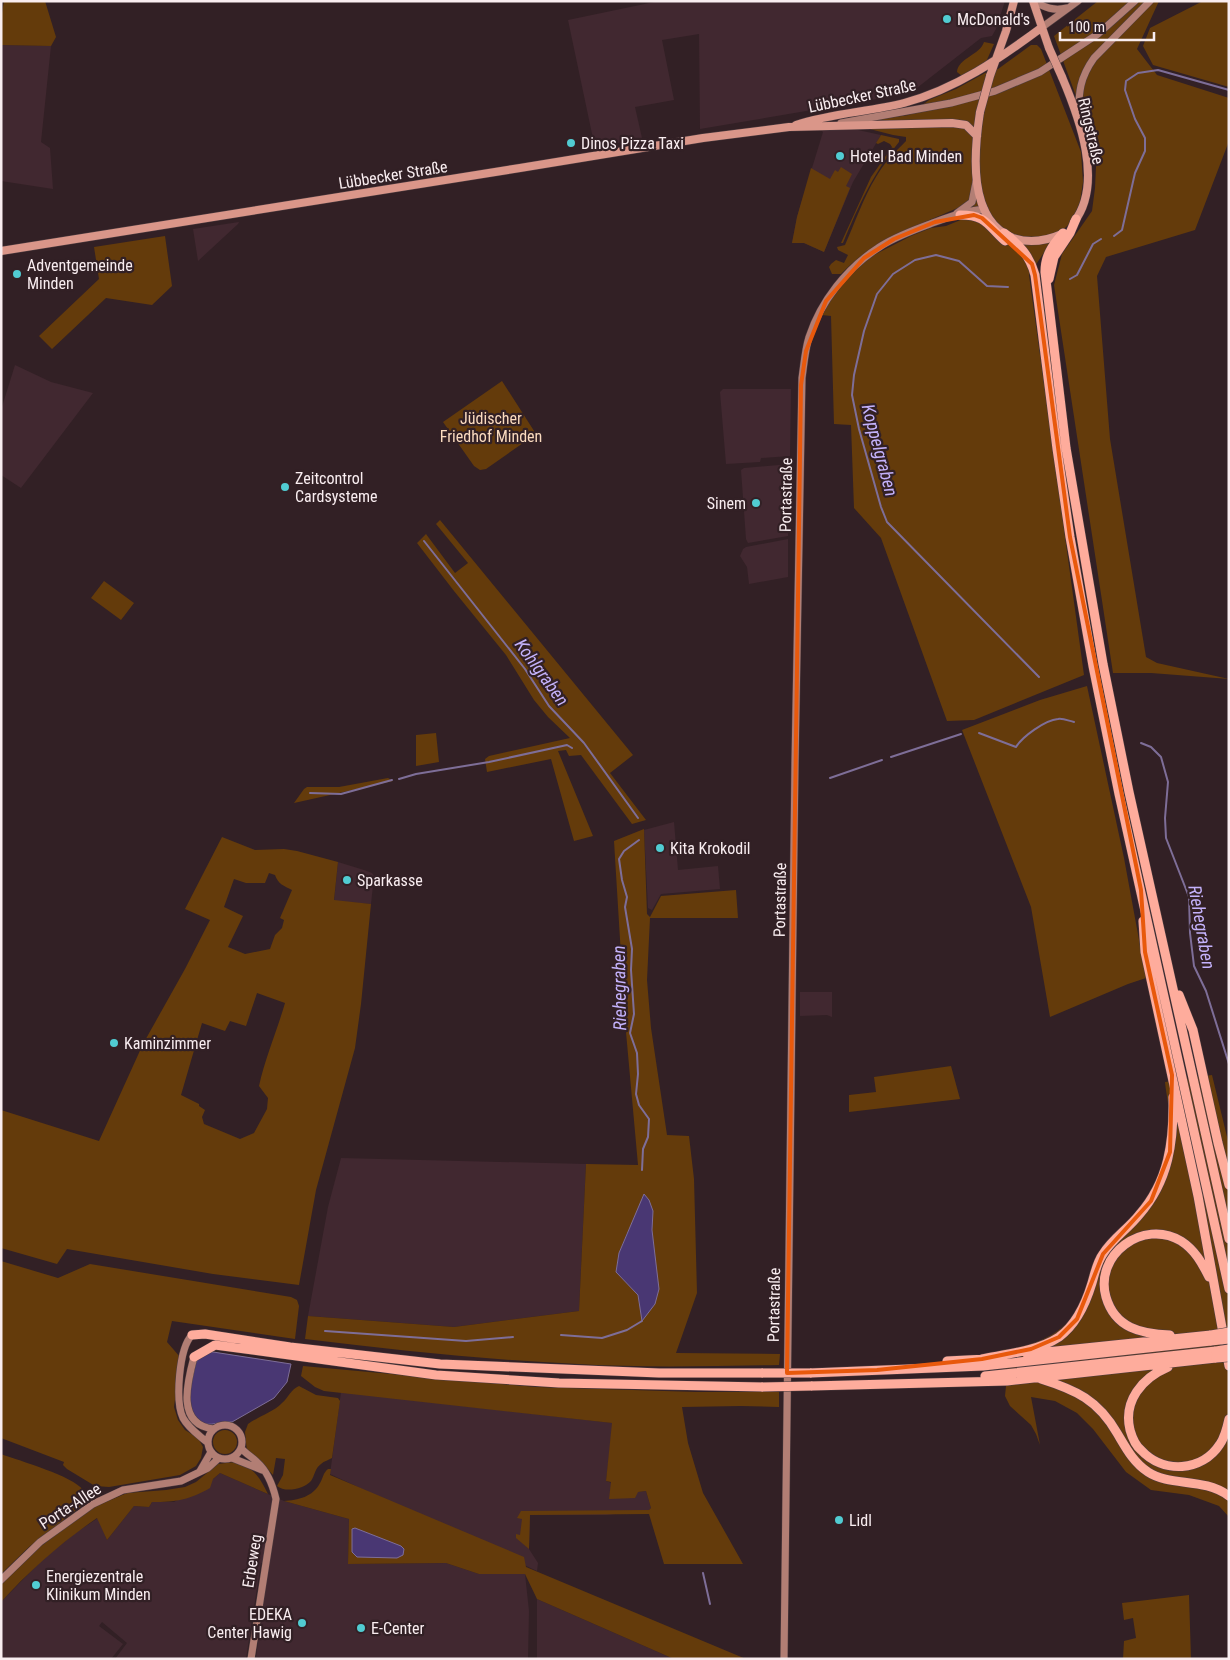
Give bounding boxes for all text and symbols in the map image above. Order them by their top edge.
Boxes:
place label: McDonald's [957,10,1030,29]
scale bar [1060,10,1154,42]
marker: McDonald's [941,13,953,25]
text: 100 m [1068,18,1105,36]
street label: Lübbecker Straße [806,75,918,117]
street label: Ringstraße [1074,96,1108,166]
place label: Dinos Pizza Taxi [581,134,684,153]
marker: Dinos Pizza Taxi [565,137,577,149]
place label: Hotel Bad Minden [850,147,962,166]
marker: Hotel Bad Minden [834,150,846,162]
street label: Lübbecker Straße [337,157,449,193]
place label: Adventgemeinde Minden [27,256,133,293]
marker: Adventgemeinde Minden [11,268,23,280]
water label: Koppelgraben [858,402,902,498]
park label: Jüdischer Friedhof Minden [440,409,542,446]
street label: Portastraße [776,458,796,532]
place label: Zeitcontrol Cardsysteme [295,469,377,506]
marker: Zeitcontrol Cardsysteme [279,481,291,493]
place label: Sinem [707,494,746,513]
marker: Sinem [750,497,762,509]
water label: Kohlgraben [511,634,573,710]
place label: Kita Krokodil [670,839,750,858]
marker: Kita Krokodil [654,842,666,854]
street label: Portastraße [770,863,790,937]
place label: Sparkasse [357,871,423,890]
marker: Sparkasse [341,874,353,886]
water label: Riehegraben [1184,883,1220,971]
water label: Riehegraben [608,945,630,1031]
place label: Kaminzimmer [124,1034,211,1053]
marker: Kaminzimmer [108,1037,120,1049]
street label: Portastraße [764,1268,784,1342]
street label: Porta-Allee [35,1479,105,1533]
place label: Lidl [849,1511,872,1530]
marker: Lidl [833,1514,845,1526]
street label: Erbeweg [238,1533,266,1589]
place label: Energiezentrale Klinikum Minden [46,1567,151,1604]
marker: Energiezentrale Klinikum Minden [30,1579,42,1591]
place label: EDEKA Center Hawig [207,1605,292,1642]
marker: EDEKA Center Hawig [296,1617,308,1629]
place label: E-Center [371,1619,424,1638]
marker: E-Center [355,1622,367,1634]

